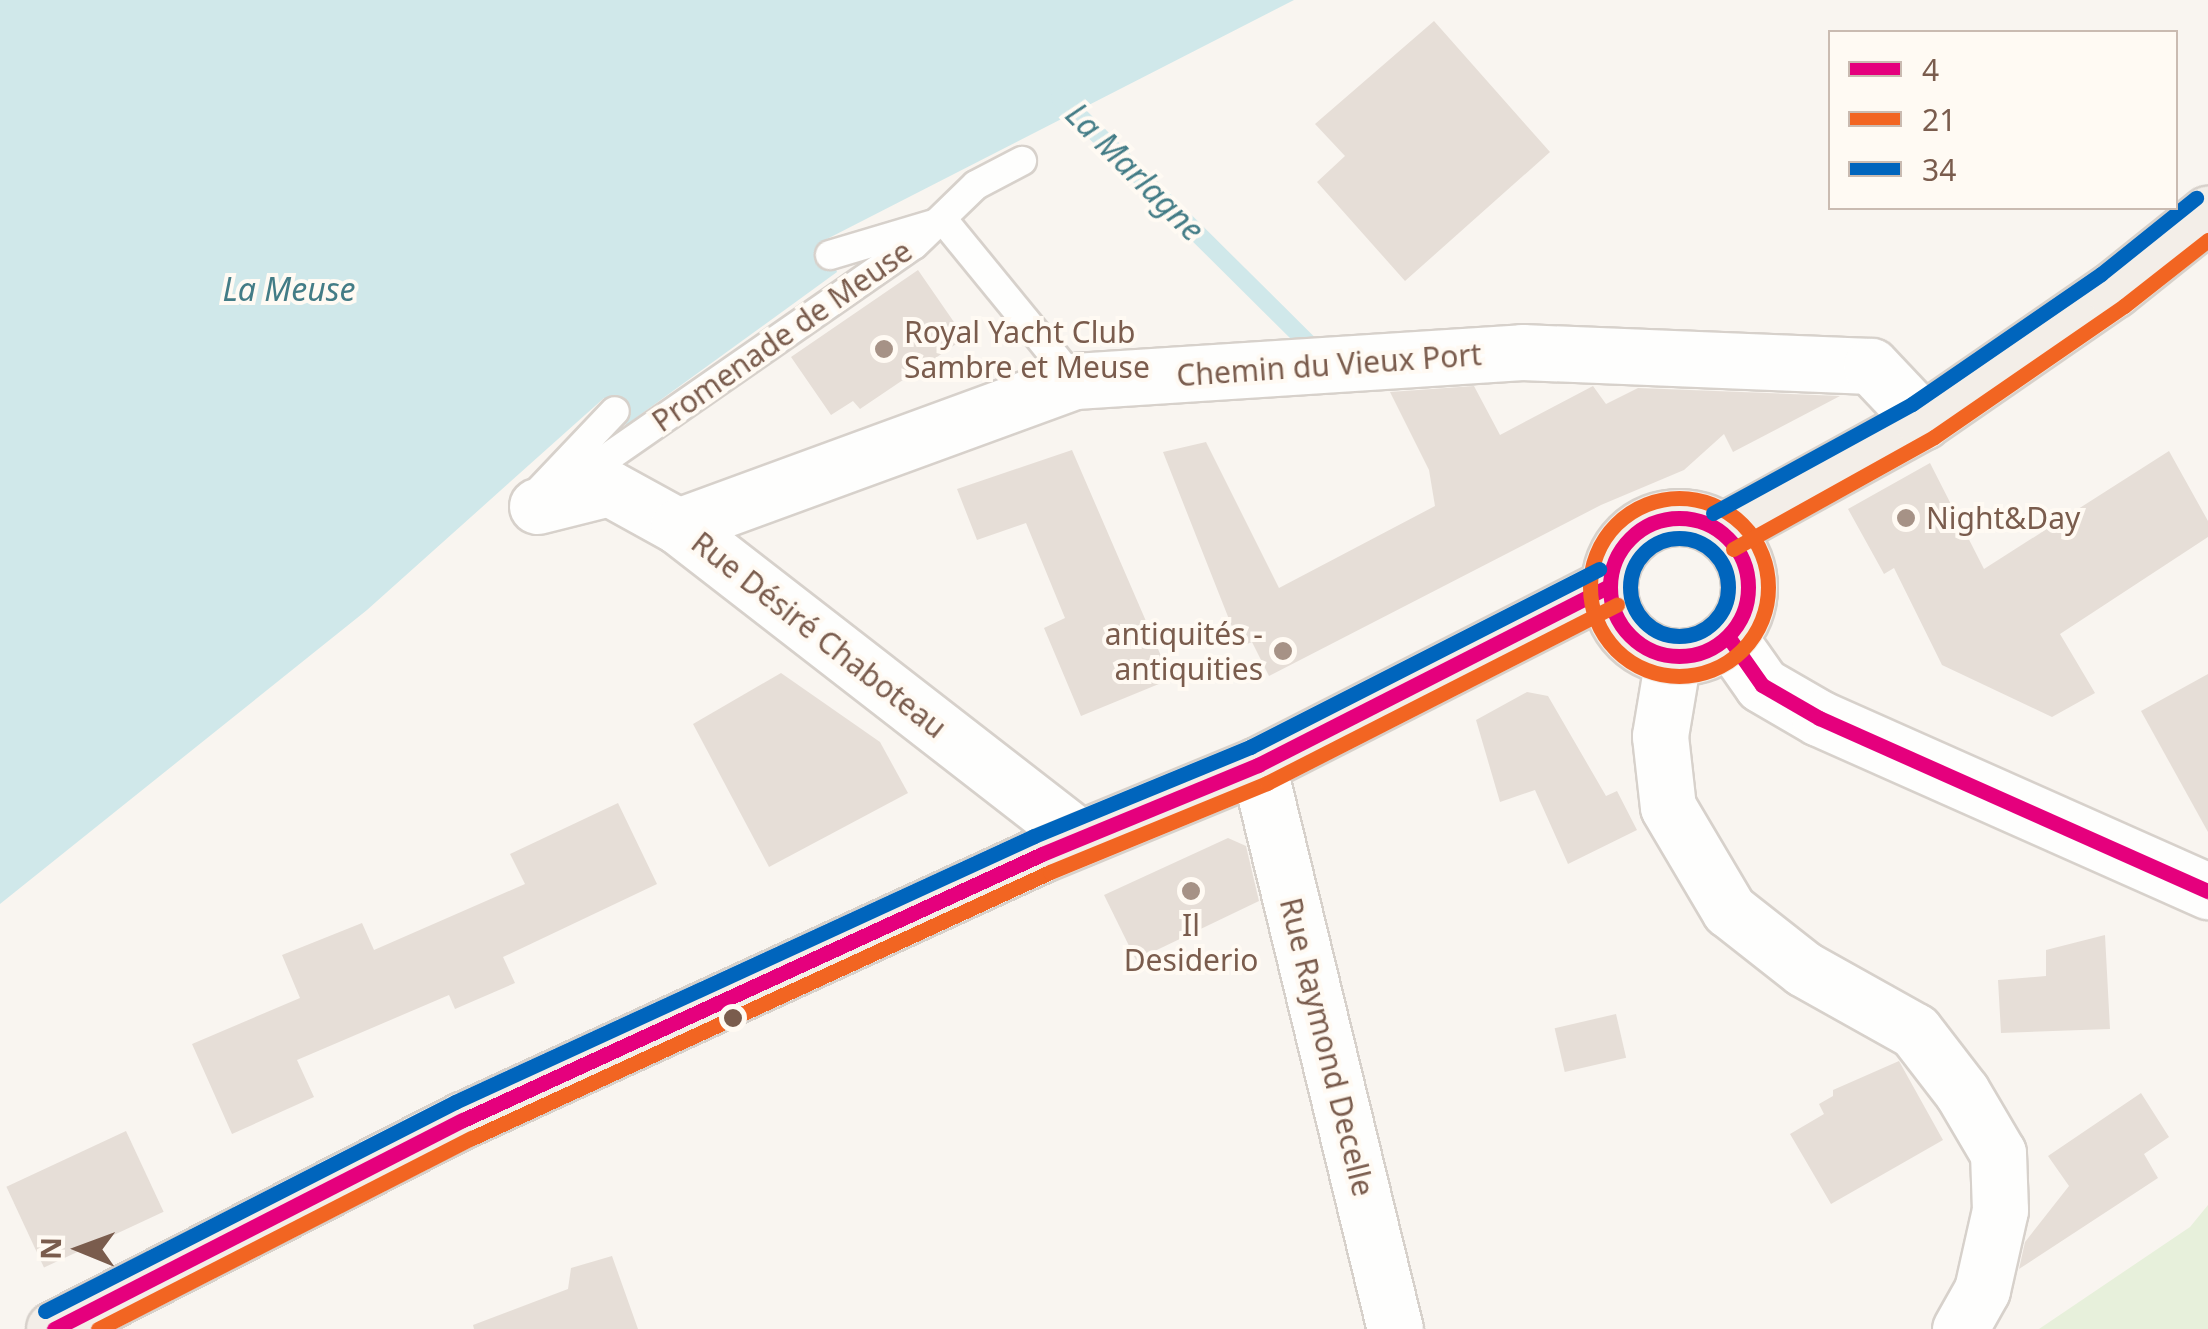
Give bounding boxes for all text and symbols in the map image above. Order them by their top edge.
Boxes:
legend [1828,30,2178,210]
text: 4 [1922,49,1939,90]
water label: La Marlagne [1058,95,1212,249]
text: 21 [1922,99,1956,140]
text: 34 [1922,149,1956,190]
street label: Promenade de Meuse [645,233,919,439]
water label: La Meuse [223,270,355,308]
place label: Royal Yacht Club Sambre et Meuse [904,314,1150,384]
street label: Chemin du Vieux Port [1175,336,1483,394]
marker: Royal Yacht Club Sambre et Meuse [873,338,895,360]
place label: Night&Day [1926,500,2080,536]
marker: Night&Day [1895,507,1917,529]
street label: Rue Désiré Chaboteau [684,524,954,746]
place label: antiquités - antiquities [1105,616,1263,686]
marker: antiquités - antiquities [1272,640,1294,662]
marker: Il Desiderio [1180,880,1202,902]
street label: Rue Raymond Decelle [1272,894,1382,1200]
place label: Il Desiderio [1124,907,1258,978]
unlabelled marker [723,1008,743,1028]
north arrow [30,1199,130,1299]
text: N [31,1237,69,1260]

